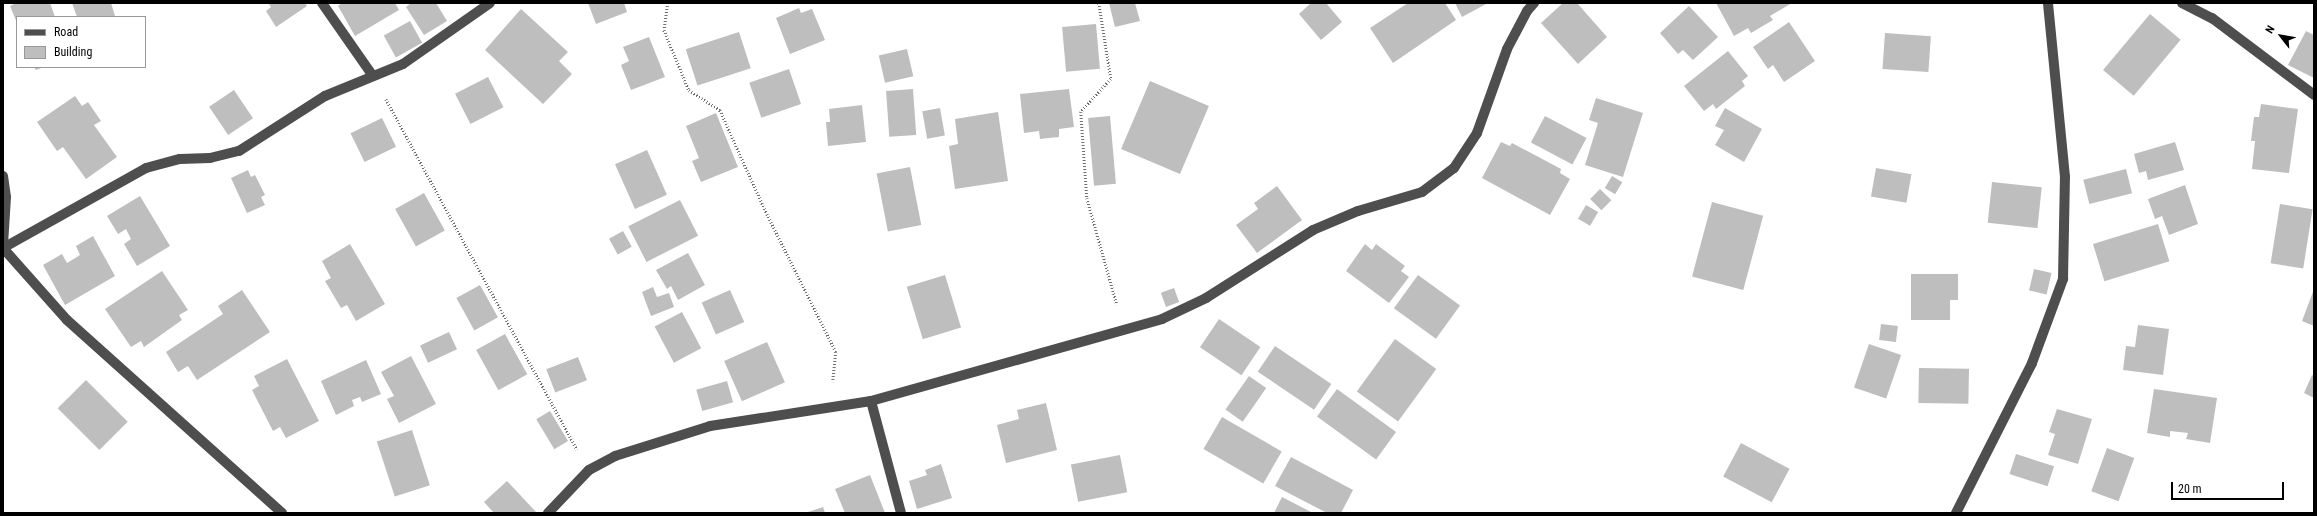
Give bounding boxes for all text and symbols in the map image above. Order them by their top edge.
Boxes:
legend [16,16,146,68]
north arrow [2261,16,2301,56]
text: N [2263,23,2278,36]
text: Road [54,25,78,39]
text: Building [54,45,92,59]
scale bar [2173,474,2286,500]
text: 20 m [2178,482,2202,496]

